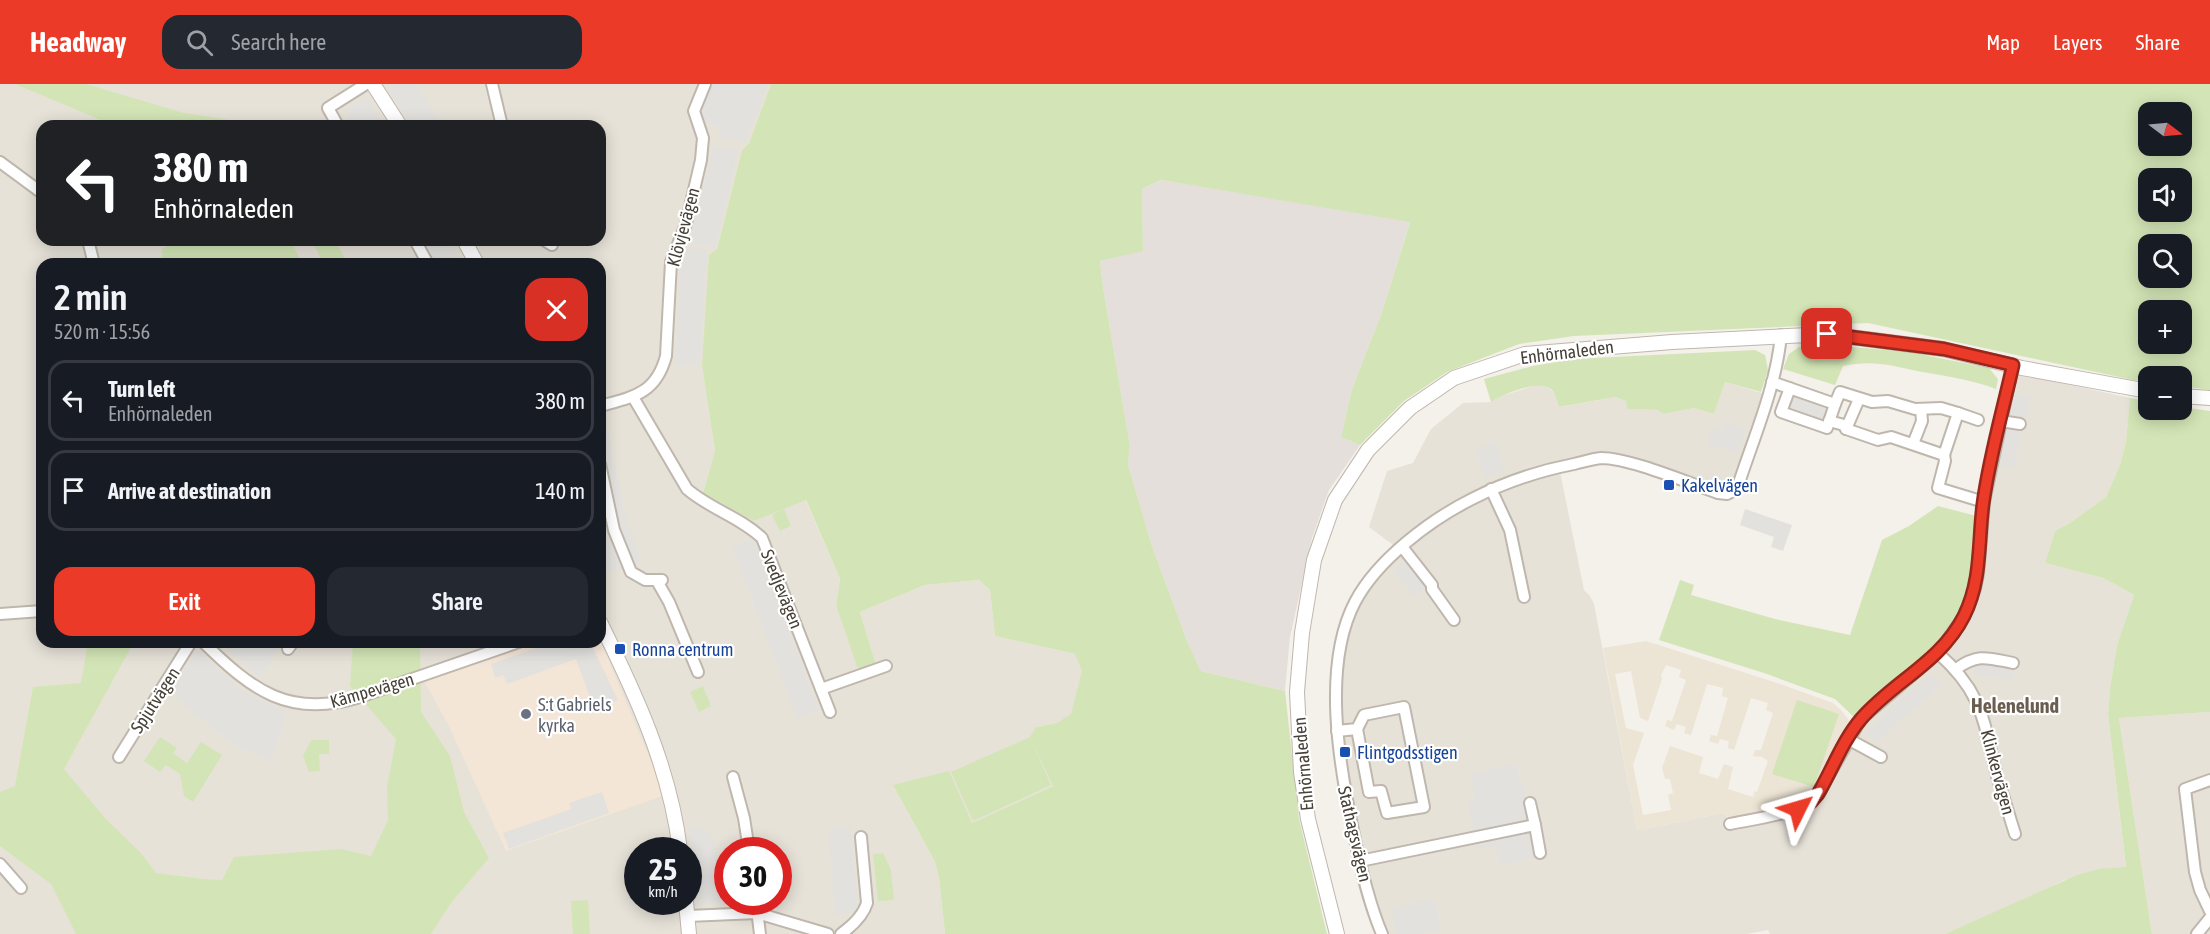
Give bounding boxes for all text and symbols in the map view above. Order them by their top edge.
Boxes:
search box [162,15,582,69]
text: Headway [30,26,126,58]
icon: search [183,26,216,59]
text: Search here [231,29,326,55]
text: Map [1986,30,2020,54]
text: Layers [2053,30,2103,54]
text: Share [2136,30,2180,54]
north arrow [2138,102,2192,156]
map controls [2138,102,2192,420]
text: 380 m [153,143,248,191]
icon: left [54,144,132,222]
button: sound [2138,168,2192,222]
street label: Klövjevägen [662,185,704,269]
text: Enhörnaleden [153,193,294,224]
button: search [2138,234,2192,288]
text: 2 min [54,276,128,318]
button: close [525,278,588,341]
button: + [2138,300,2192,354]
pin [1801,308,1852,359]
icon: arrive [1810,317,1843,350]
text: 520 m · 15:56 [54,320,150,343]
street label: Enhörnaleden [1519,336,1615,368]
button: − [2138,366,2192,420]
text: Turn left [108,376,175,402]
icon: left [57,384,90,417]
text: 380 m [535,388,585,414]
text: Enhörnaleden [108,402,213,425]
icon: arrive [57,474,90,507]
place label: Kakelvägen [1681,475,1758,496]
text: Arrive at destination [108,478,271,504]
text: 140 m [535,478,585,504]
marker: Kakelvägen [1662,478,1676,492]
street label: Svedjevägen [757,546,807,632]
button: Exit [54,567,315,636]
button: Share [327,567,588,636]
place label: Ronna centrum [632,639,733,660]
marker: Ronna centrum [613,642,627,656]
street label: Spjutvägen [126,663,184,737]
street label: Kämpevägen [328,668,416,712]
place label: S:t Gabriels kyrka [538,694,612,736]
district label: Helenelund [1971,694,2059,717]
marker: S:t Gabriels kyrka [519,707,533,721]
street label: Enhörnaleden [1288,716,1318,812]
street label: Klinkervägen [1977,727,2019,817]
place label: Flintgodsstigen [1357,742,1458,763]
marker: Flintgodsstigen [1338,745,1352,759]
position arrow [1766,777,1830,841]
street label: Stathagsvägen [1334,784,1376,884]
speed limit sign: 30 [714,837,792,915]
text: 25 [649,852,677,886]
text: km/h [648,883,678,900]

